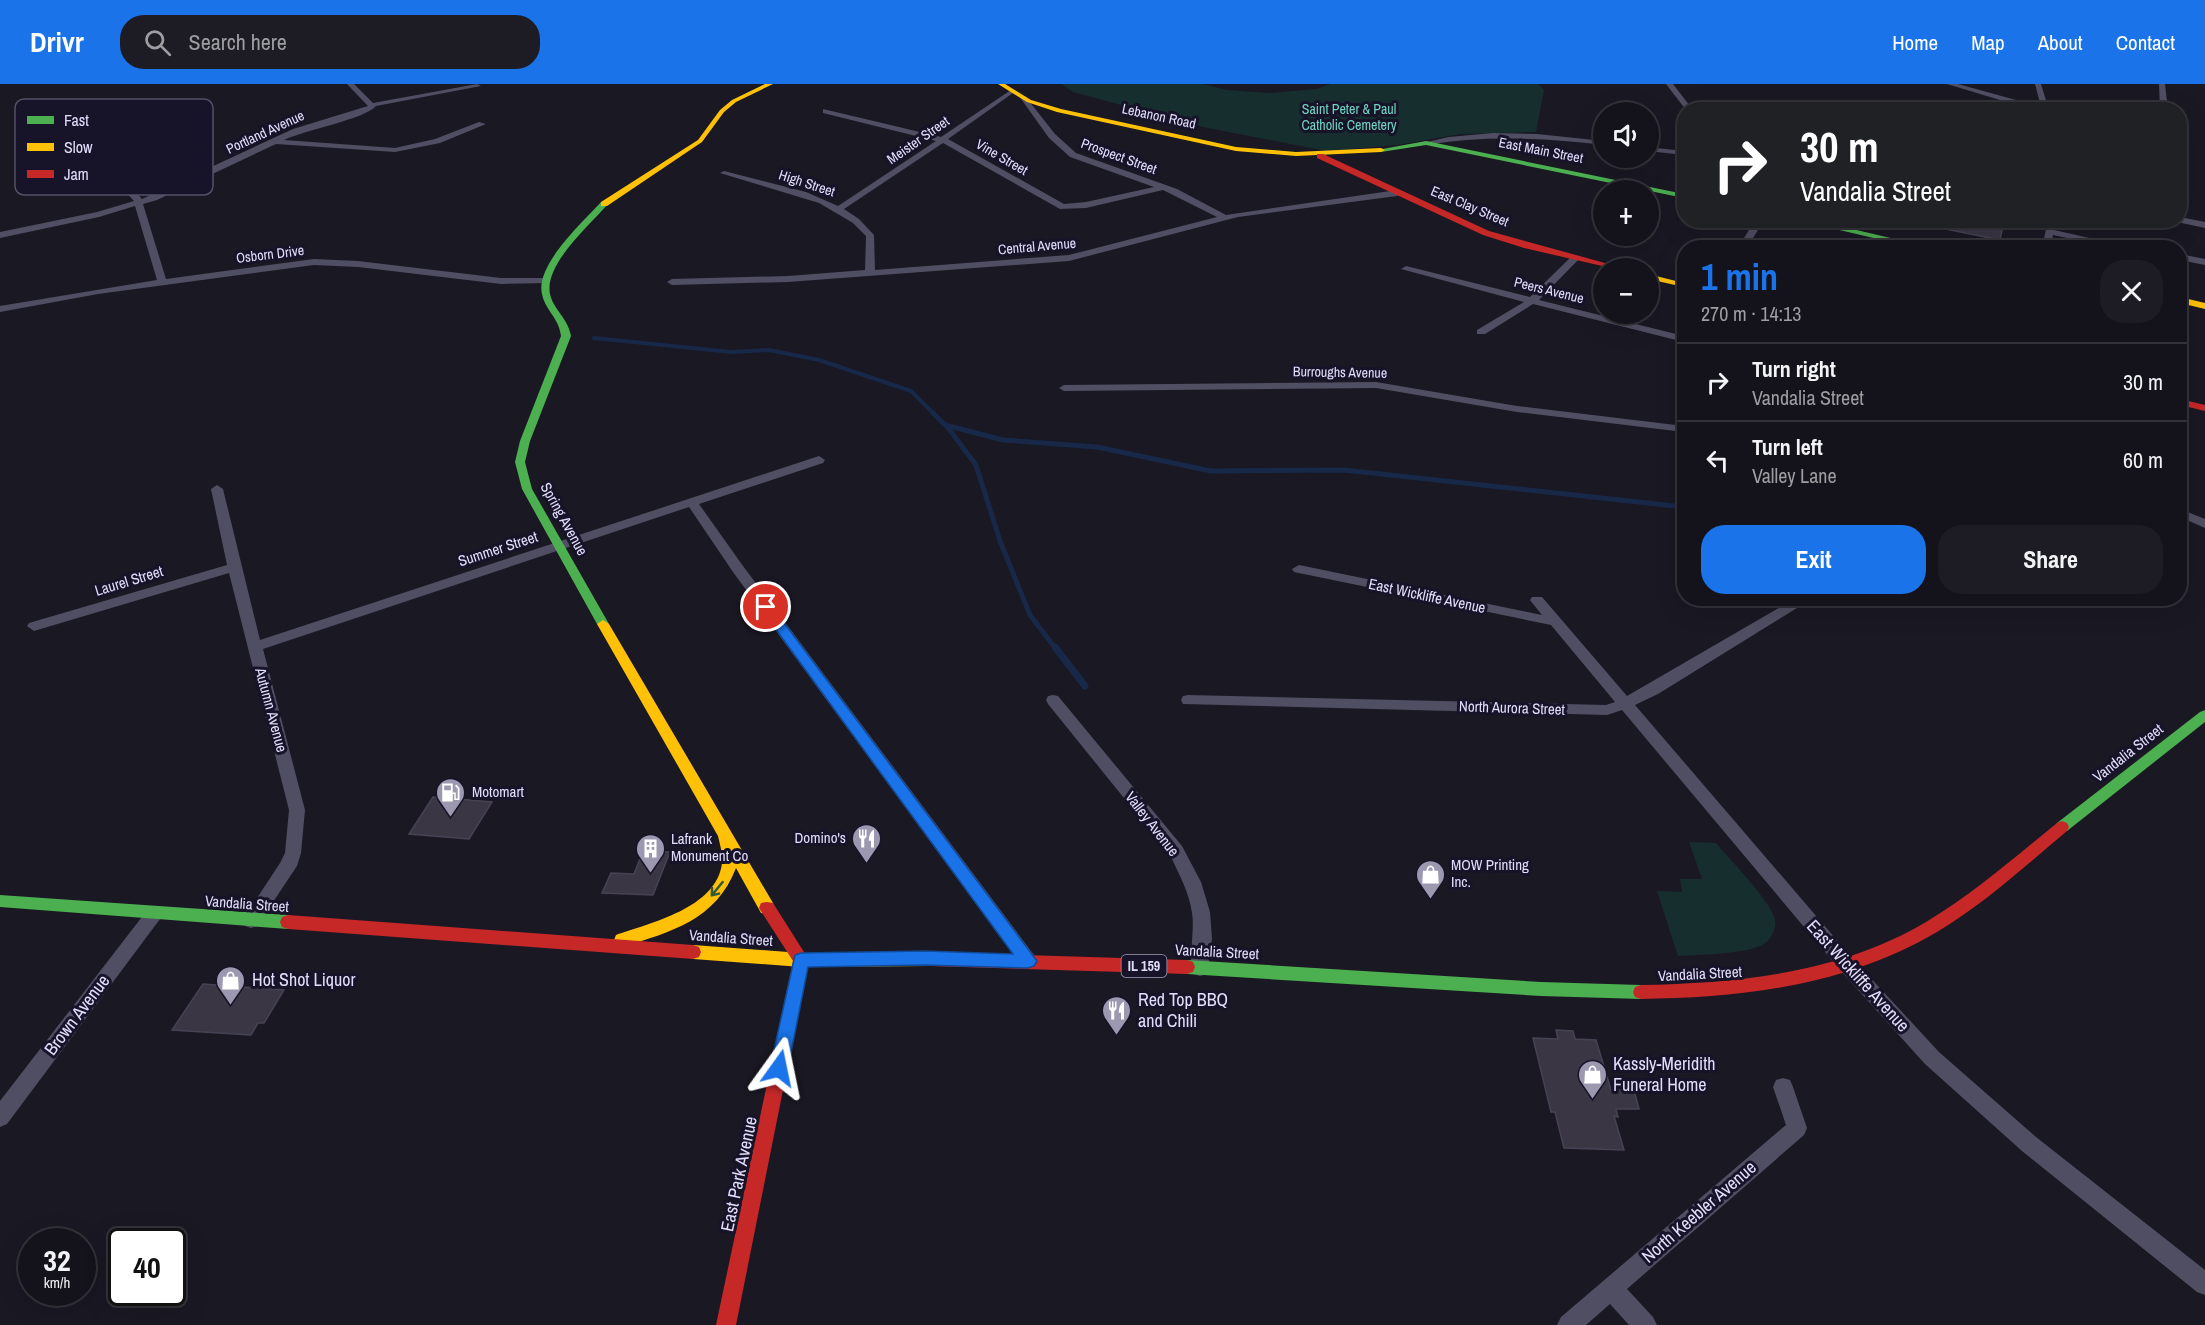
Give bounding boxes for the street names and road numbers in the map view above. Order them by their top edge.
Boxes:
street label: Lebanon Road [1120,99,1198,133]
street label: Portland Avenue [223,106,307,158]
street label: Meister Street [883,112,953,168]
street label: East Main Street [1497,133,1585,167]
street label: Prospect Street [1079,134,1159,178]
street label: Vine Street [973,135,1031,179]
street label: High Street [777,165,837,201]
street label: East Clay Street [1428,182,1512,230]
street label: Central Avenue [997,234,1077,258]
street label: Osborn Drive [235,241,305,267]
street label: Peers Avenue [1512,273,1586,307]
street label: Burroughs Avenue [1293,362,1387,382]
street label: Spring Avenue [536,478,593,559]
street label: Summer Street [455,526,541,571]
street label: Laurel Street [92,560,166,601]
street label: East Wickliffe Avenue [1367,573,1488,618]
street label: Autumn Avenue [250,664,293,755]
street label: North Aurora Street [1459,695,1566,720]
street label: Vandalia Street [2088,718,2168,787]
street label: Valley Avenue [1120,787,1184,861]
street label: Vandalia Street [204,890,290,917]
street label: East Wickliffe Avenue [1801,914,1916,1037]
street label: Vandalia Street [688,924,774,951]
street label: Vandalia Street [1175,939,1260,964]
road number: IL 159 [1122,955,1166,977]
street label: Vandalia Street [1658,961,1743,986]
street label: Brown Avenue [38,969,115,1060]
street label: East Park Avenue [714,1114,763,1234]
street label: North Keebler Avenue [1636,1155,1761,1268]

